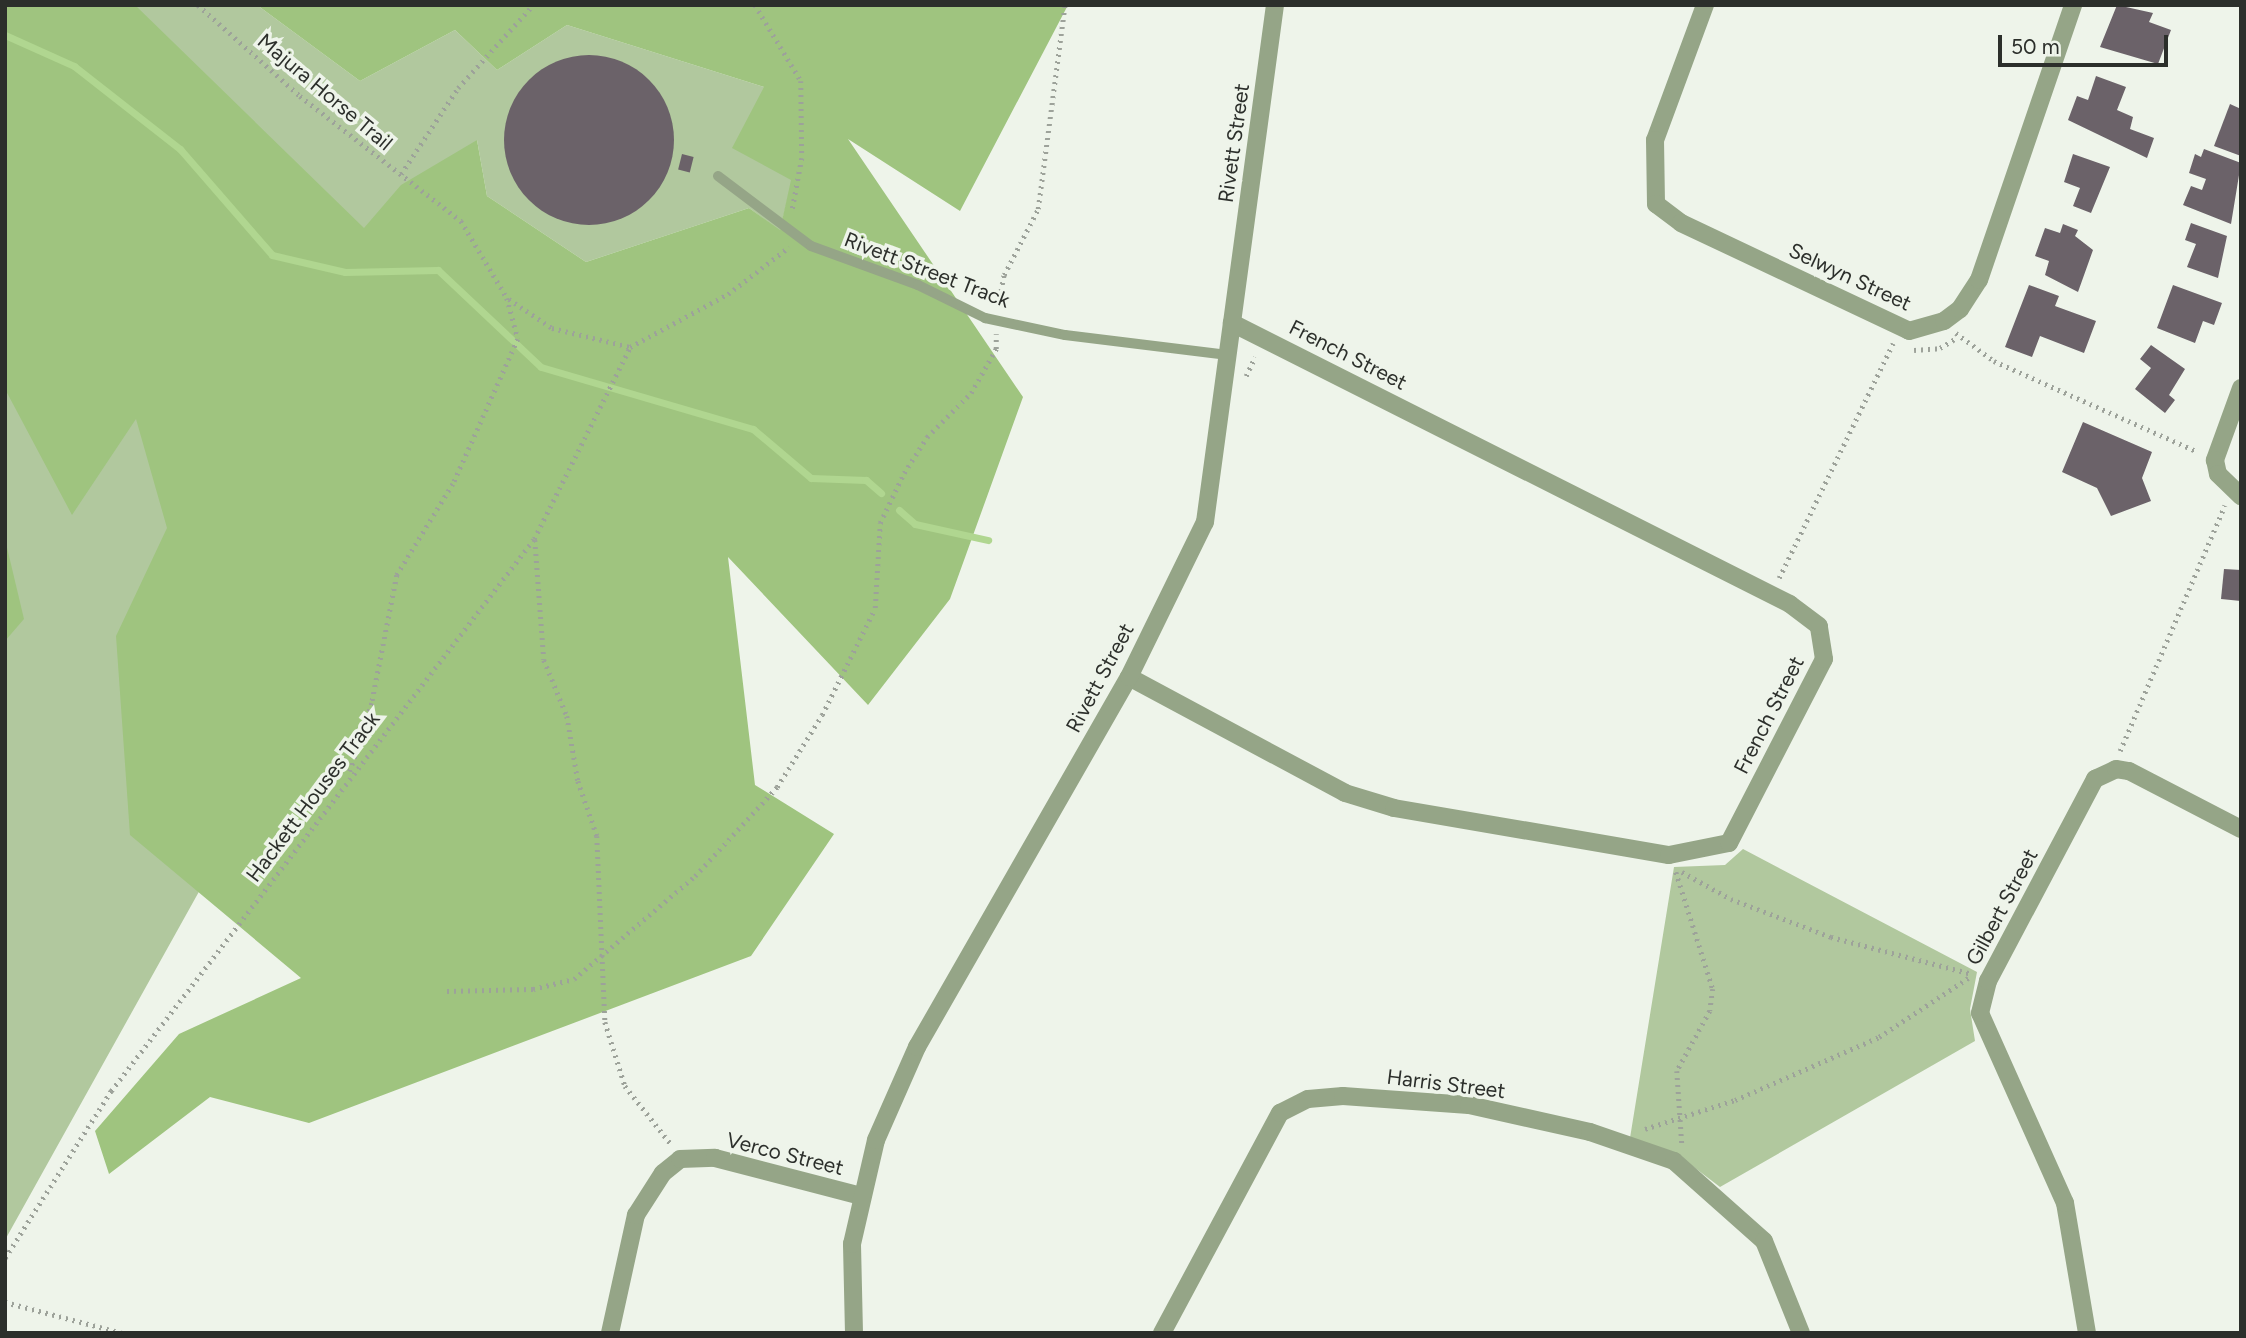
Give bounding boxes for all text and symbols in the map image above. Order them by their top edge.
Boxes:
scale bar [2001,21,2171,65]
street label: Majura Horse Trail [252,28,398,156]
text: 50 m [2011,34,2060,59]
street label: Rivett Street [1213,82,1255,204]
street label: Rivett Street Track [841,227,1013,313]
street label: Selwyn Street [1785,238,1915,316]
street label: French Street [1285,315,1411,395]
street label: Rivett Street [1061,619,1139,737]
street label: French Street [1729,652,1809,778]
street label: Hackett Houses Track [241,707,385,887]
street label: Gilbert Street [1961,844,2043,970]
street label: Harris Street [1385,1064,1507,1104]
street label: Verco Street [724,1127,846,1181]

